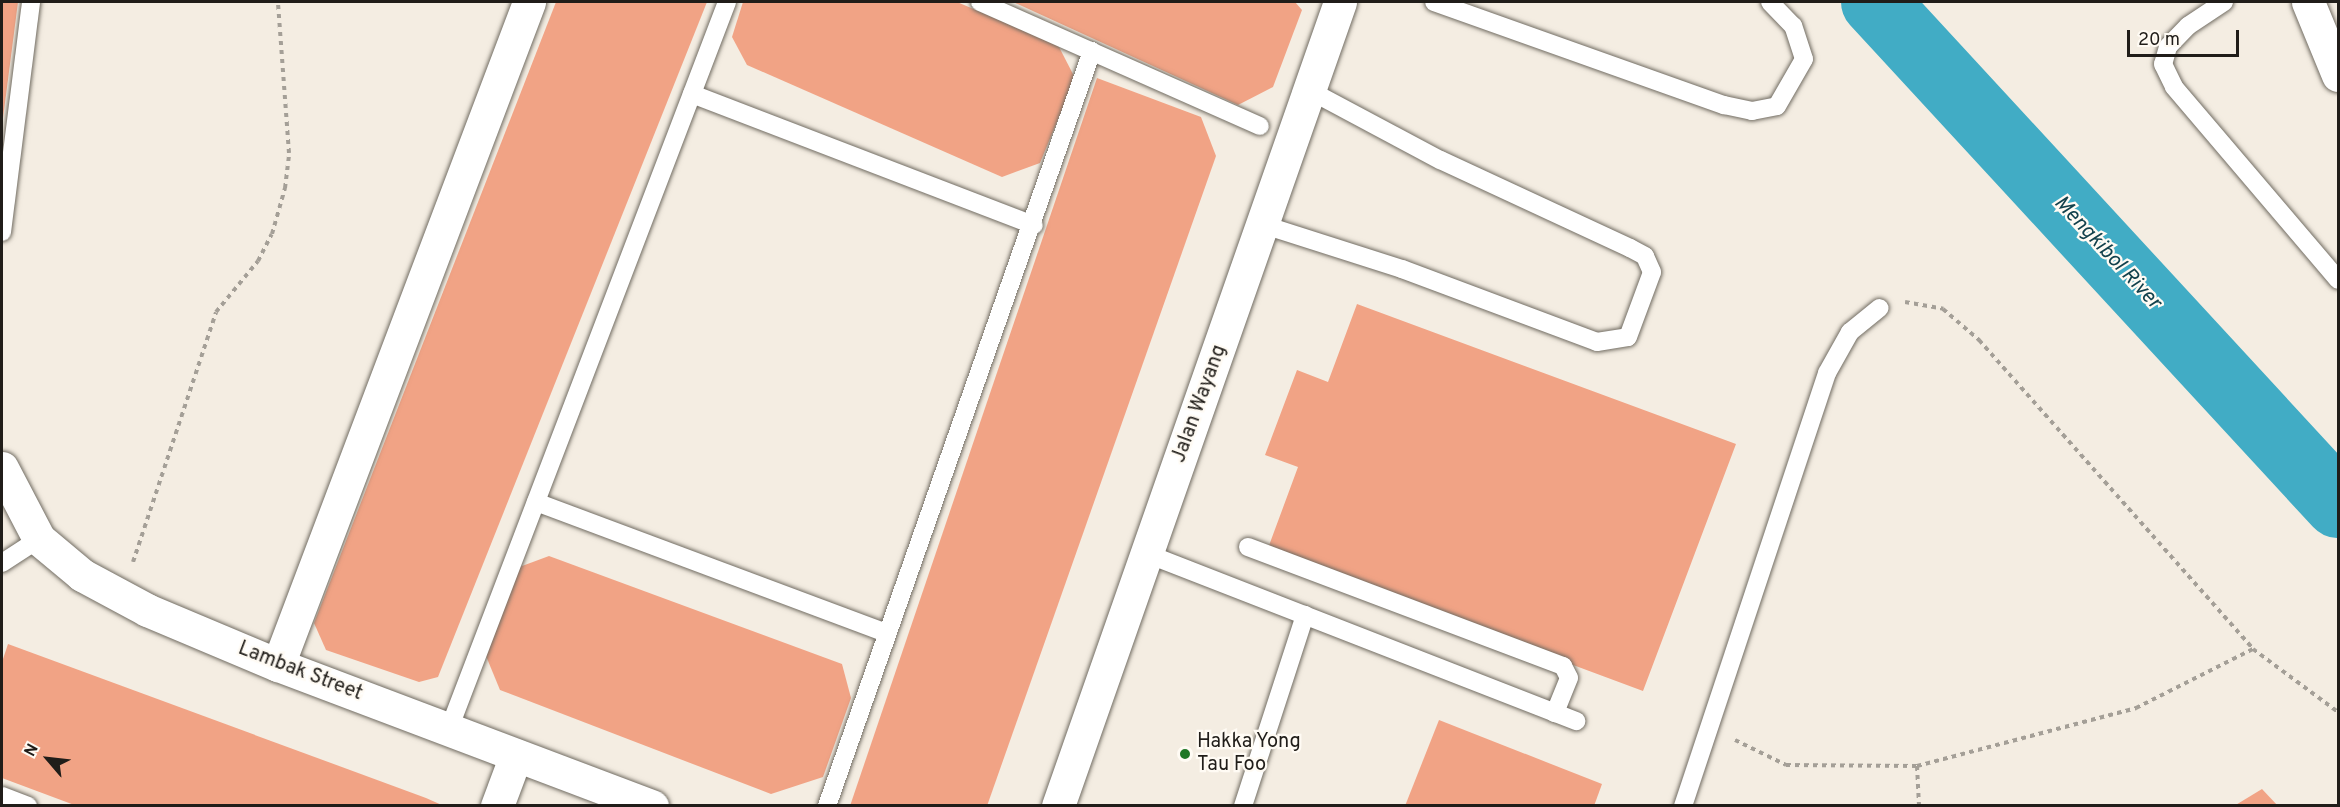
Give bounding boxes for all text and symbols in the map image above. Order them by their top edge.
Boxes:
scale bar [2130,18,2242,56]
text: 20 m [2138,29,2180,52]
water label: Mengkibol River [2048,191,2166,315]
street label: Jalan Wayang [1168,342,1232,466]
street label: Lambak Street [234,637,366,707]
north arrow [18,729,78,789]
place label: Hakka Yong Tau Foo [1197,730,1302,777]
text: N [21,741,44,760]
marker: Hakka Yong Tau Foo [1178,747,1192,761]

